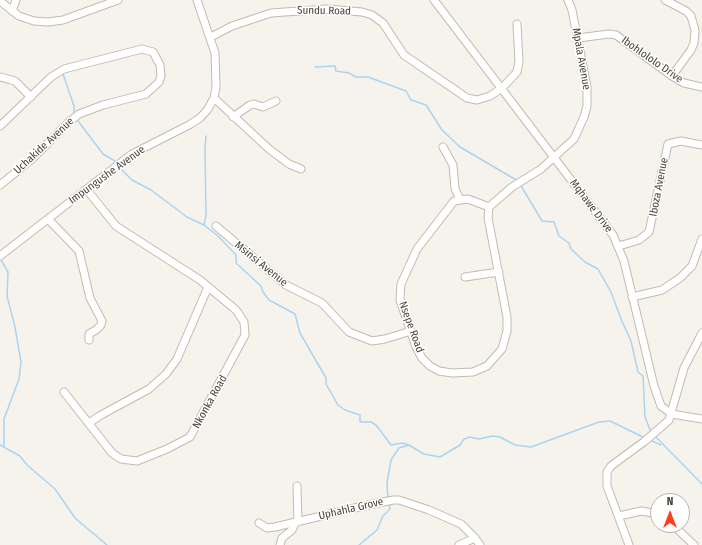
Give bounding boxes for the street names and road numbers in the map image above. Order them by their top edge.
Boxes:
street label: Sundu Road [297,4,351,18]
street label: Mpala Avenue [569,27,593,91]
street label: Ibohlololo Drive [619,34,685,86]
street label: Uchakide Avenue [11,115,77,177]
street label: Impungushe Avenue [66,143,148,207]
street label: Iboza Avenue [647,156,671,218]
street label: Mqhawe Drive [567,177,615,235]
street label: Msinsi Avenue [232,239,290,289]
street label: Nsepe Road [396,300,426,354]
street label: Nkonka Road [190,373,230,431]
street label: Uphahla Grove [317,495,385,523]

